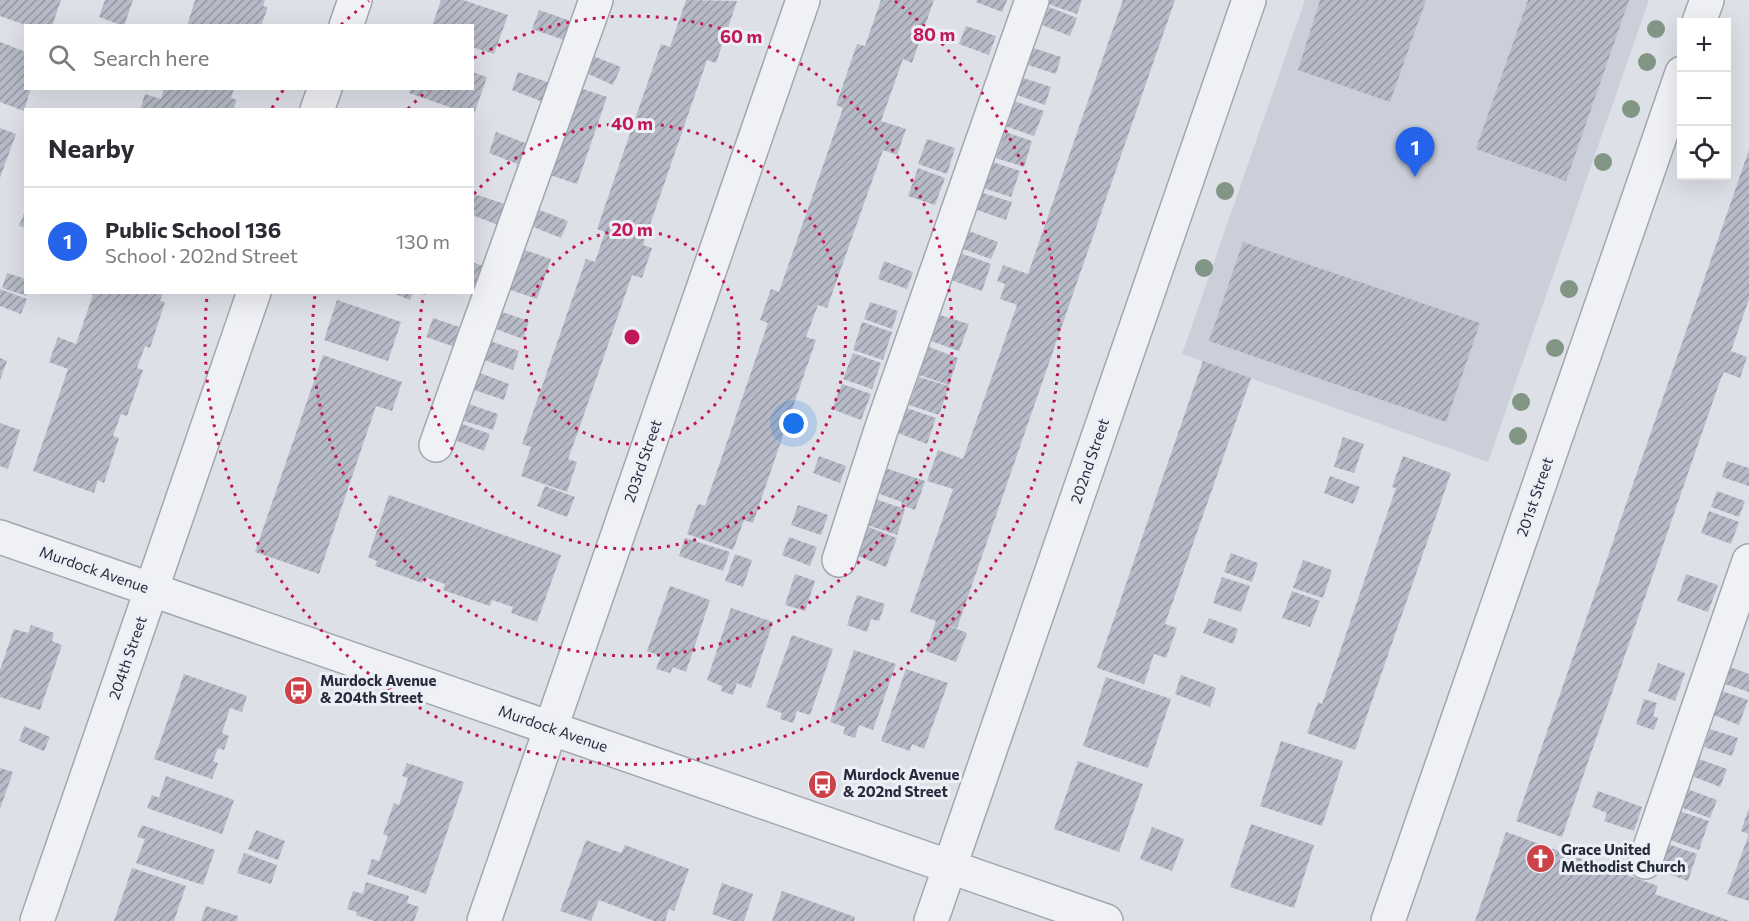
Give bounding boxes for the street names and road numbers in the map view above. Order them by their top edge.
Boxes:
street label: 202nd Street [1066,416,1112,506]
street label: 203rd Street [620,417,665,504]
street label: 201st Street [1512,455,1556,539]
street label: Murdock Avenue [37,542,151,596]
street label: 204th Street [104,614,150,702]
street label: Murdock Avenue [496,701,610,755]

